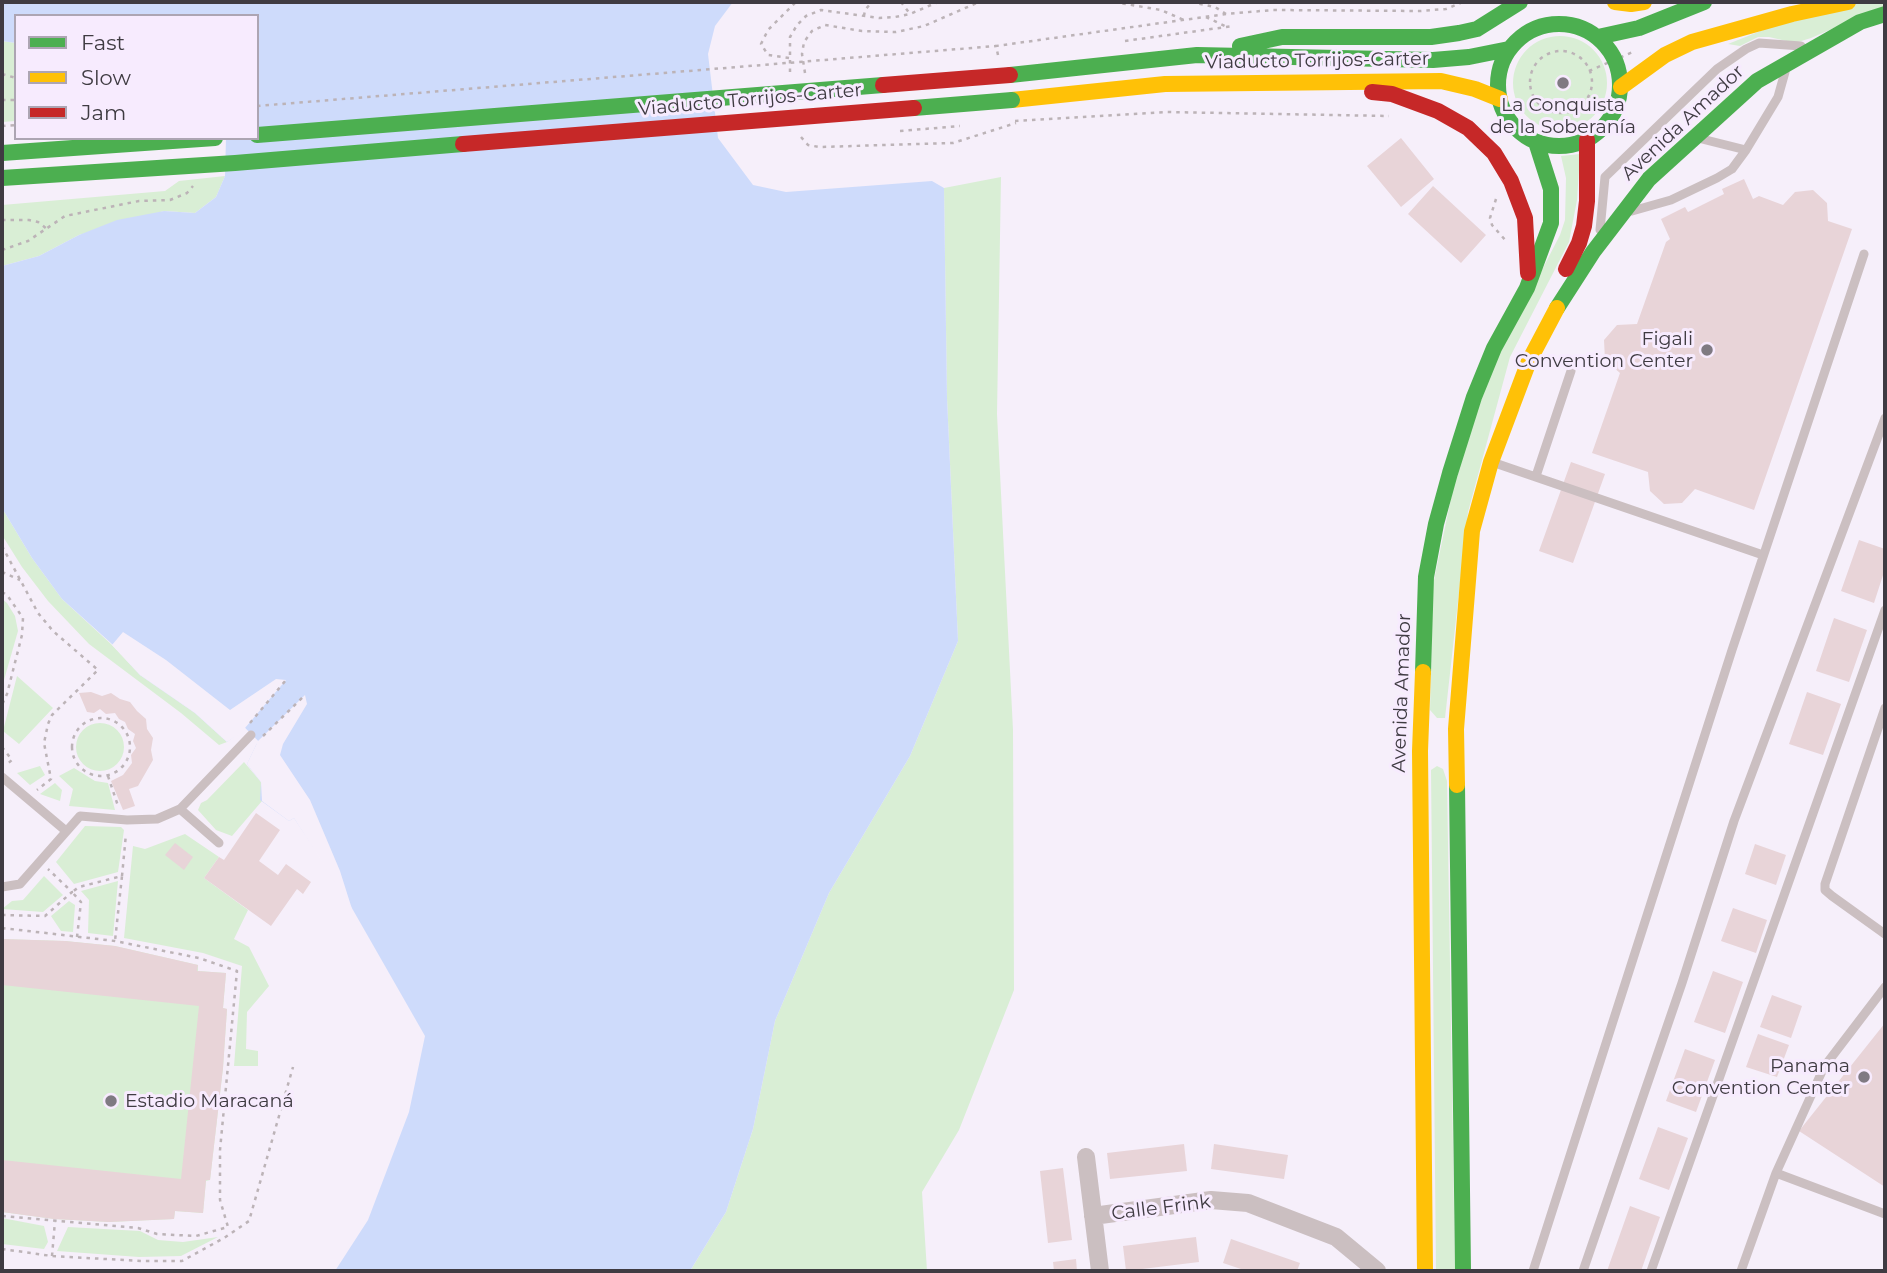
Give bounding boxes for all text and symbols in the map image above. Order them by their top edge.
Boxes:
legend [14,14,259,140]
text: Fast [81,30,125,55]
street label: Viaducto Torrijos-Carter [1205,48,1429,74]
street label: Avenida Amador [1617,60,1749,186]
text: Slow [81,65,131,90]
marker: La Conquista de la Soberanía [1555,75,1571,91]
street label: Viaducto Torrijos-Carter [637,79,863,121]
place label: La Conquista de la Soberanía [1490,94,1636,138]
text: Jam [81,100,126,125]
place label: Figali Convention Center [1515,328,1693,372]
marker: Figali Convention Center [1699,342,1715,358]
street label: Avenida Amador [1388,613,1416,773]
place label: Panama Convention Center [1672,1055,1850,1099]
marker: Panama Convention Center [1856,1069,1872,1085]
place label: Estadio Maracaná [125,1090,294,1112]
marker: Estadio Maracaná [103,1093,119,1109]
street label: Calle Frink [1110,1191,1212,1225]

